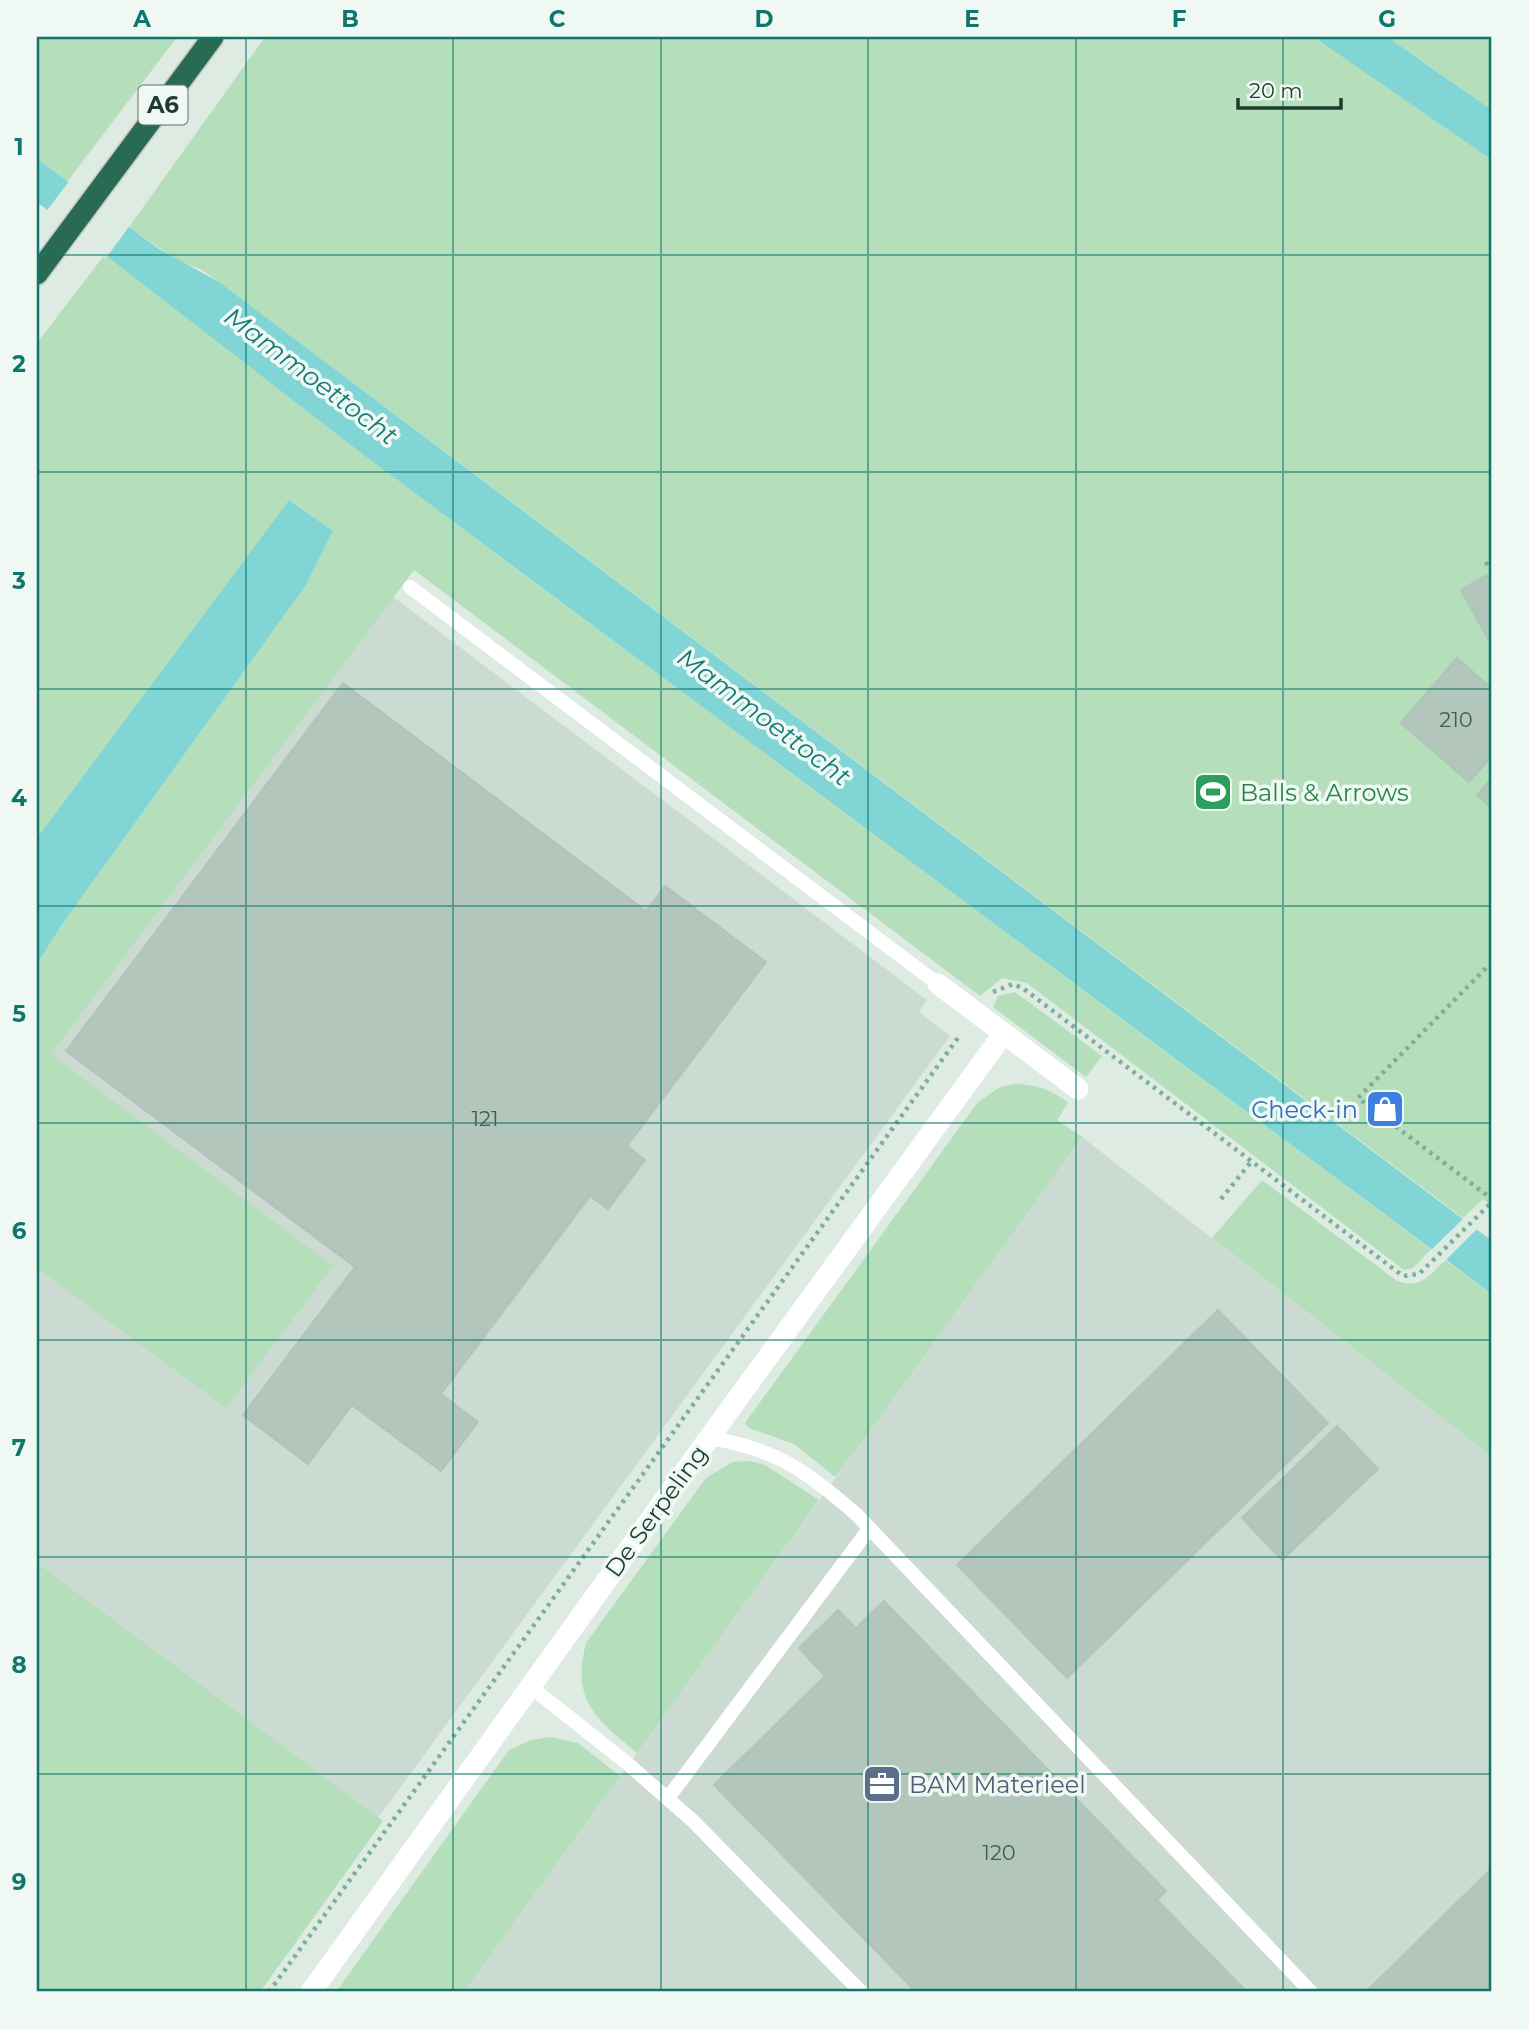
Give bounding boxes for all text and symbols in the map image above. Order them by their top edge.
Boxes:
text: A [132,5,151,33]
text: B [341,5,359,33]
text: C [549,5,566,33]
text: D [755,5,774,33]
text: E [964,5,980,33]
text: F [1172,5,1187,33]
text: G [1378,5,1396,33]
scale bar [1238,66,1342,110]
text: 20 m [1249,78,1303,103]
road number: A6 [138,86,188,124]
text: 1 [14,133,24,161]
water label: Mammoettocht [218,300,404,452]
text: 2 [12,350,26,378]
text: 3 [11,567,26,595]
water label: Mammoettocht [671,641,857,793]
house number: 210 [1439,707,1473,732]
sports icon: Balls & Arrows [1192,771,1234,813]
place label: Balls & Arrows [1240,778,1409,807]
text: 4 [11,784,27,812]
text: 5 [12,1000,26,1028]
shop icon: Check-in [1364,1088,1406,1130]
place label: Check-in [1251,1095,1358,1124]
house number: 121 [471,1106,499,1131]
text: 6 [12,1217,27,1245]
text: 7 [12,1434,26,1462]
street label: De Serpeling [599,1440,713,1582]
text: 8 [11,1651,27,1679]
office icon: BAM Materieel [861,1763,903,1805]
place label: BAM Materieel [909,1770,1086,1799]
house number: 120 [982,1840,1016,1865]
text: 9 [12,1868,26,1896]

